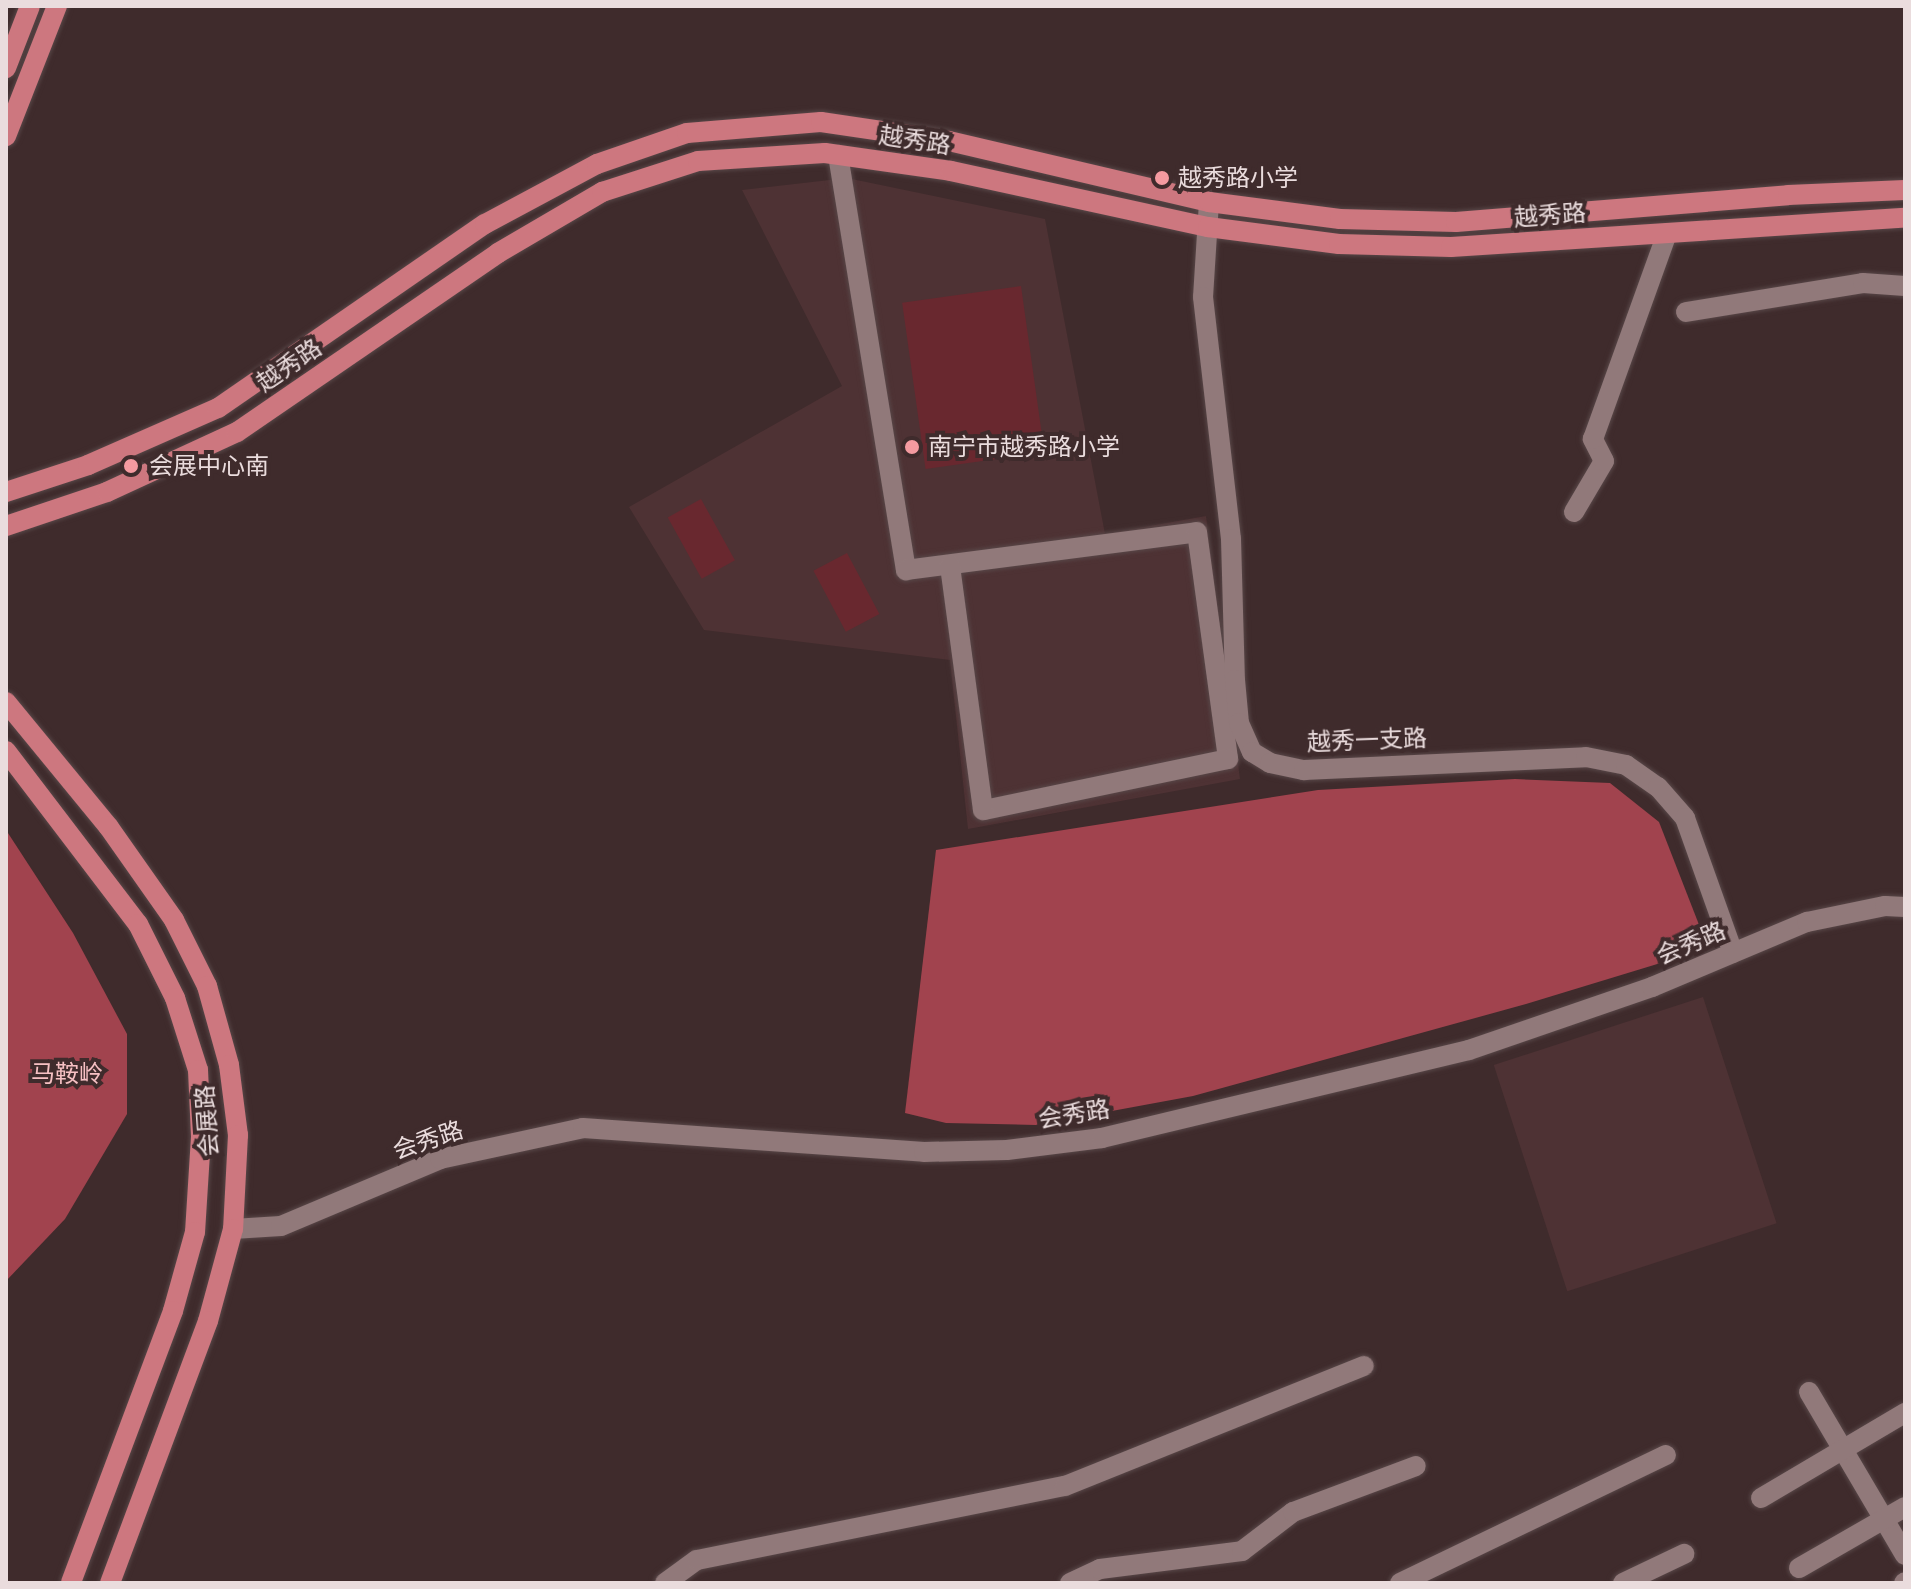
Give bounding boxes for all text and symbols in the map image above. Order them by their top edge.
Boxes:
street label: 越秀路 [877,120,953,160]
place label: 越秀路小学 [1178,164,1298,192]
marker: 越秀路小学 [1153,169,1171,187]
street label: 越秀路 [1513,198,1587,232]
street label: 越秀路 [251,333,327,397]
place label: 南宁市越秀路小学 [928,433,1120,461]
marker: 南宁市越秀路小学 [903,438,921,456]
place label: 会展中心南 [149,452,269,480]
marker: 会展中心南 [120,455,142,477]
street label: 越秀一支路 [1307,724,1427,756]
street label: 会秀路 [1652,916,1730,970]
park label: 马鞍岭 [31,1060,103,1088]
street label: 会展路 [190,1084,224,1158]
street label: 会秀路 [1036,1094,1112,1134]
street label: 会秀路 [389,1115,467,1165]

